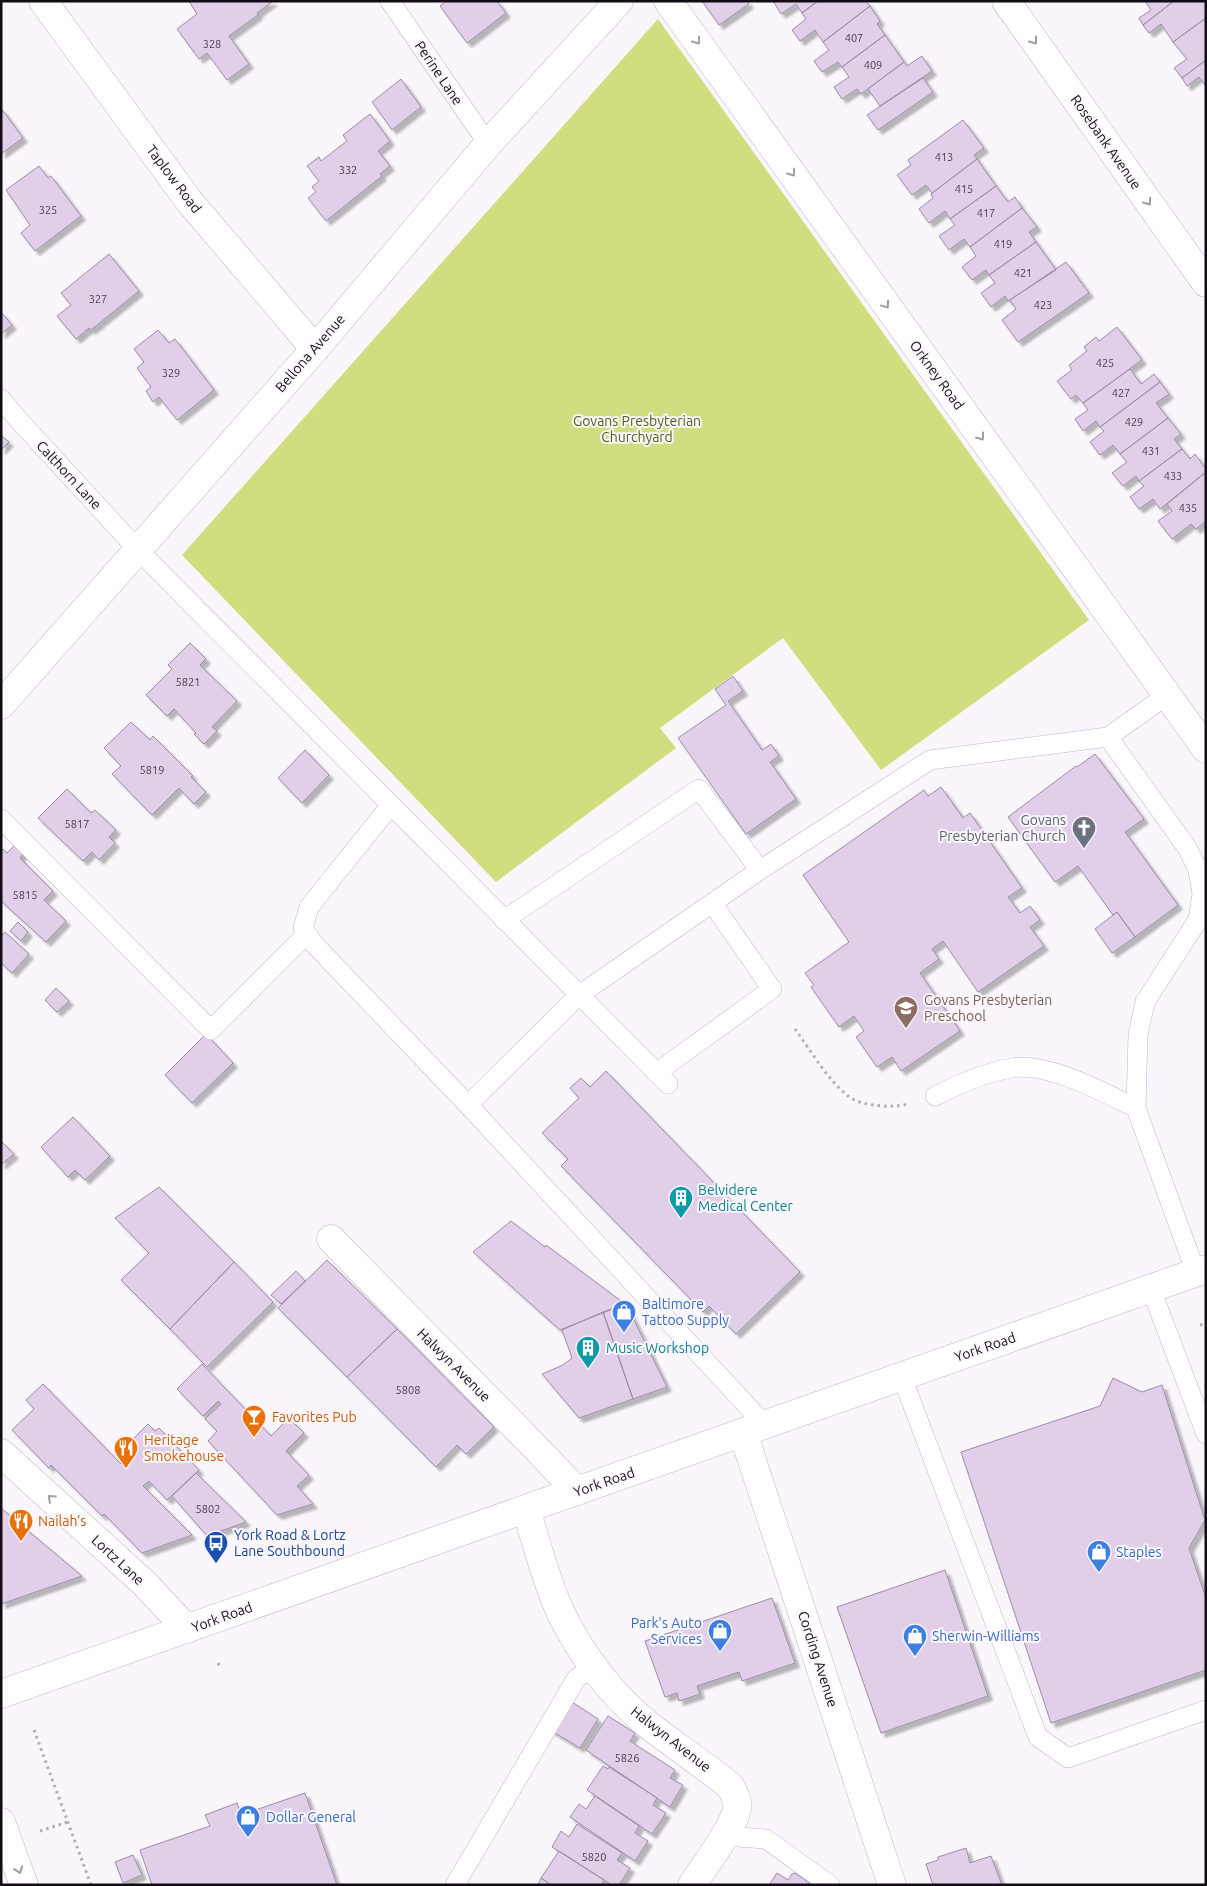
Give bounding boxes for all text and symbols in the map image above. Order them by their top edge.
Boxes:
house number: 407 [845,32,863,44]
one-way arrow [691,35,699,44]
one-way arrow [1028,35,1037,45]
house number: 328 [203,38,221,50]
street label: Perine Lane [412,38,466,108]
house number: 409 [864,59,882,71]
street label: Rosebank Avenue [1067,92,1145,192]
street label: Taplow Road [143,142,205,216]
house number: 413 [935,151,953,163]
house number: 332 [339,164,357,176]
one-way arrow [786,167,794,176]
house number: 415 [955,183,973,195]
one-way arrow [1142,196,1151,206]
house number: 325 [39,204,57,216]
house number: 417 [977,207,995,219]
house number: 419 [994,238,1012,250]
house number: 421 [1014,267,1032,279]
house number: 327 [89,293,107,305]
one-way arrow [881,299,889,308]
house number: 423 [1034,299,1052,311]
street label: Bellona Avenue [272,311,348,395]
street label: Orkney Road [907,337,967,413]
house number: 425 [1096,357,1114,369]
house number: 329 [162,367,180,379]
house number: 427 [1112,387,1130,399]
park label: Govans Presbyterian Churchyard [573,413,701,445]
house number: 429 [1125,416,1143,428]
one-way arrow [975,431,984,440]
street label: Calthorn Lane [33,437,105,513]
house number: 431 [1142,445,1160,457]
house number: 433 [1164,470,1182,482]
house number: 435 [1179,502,1197,514]
house number: 5821 [176,676,200,688]
house number: 5819 [140,764,164,776]
place label: Govans Presbyterian Church [939,812,1066,844]
church icon: Govans Presbyterian Church [1071,815,1097,849]
house number: 5817 [65,818,89,830]
house number: 5815 [13,889,37,901]
place label: Govans Presbyterian Preschool [924,992,1052,1024]
school or university icon: Govans Presbyterian Preschool [893,995,919,1029]
place label: Belvidere Medical Center [698,1182,794,1214]
building icon: Belvidere Medical Center [668,1185,694,1219]
place label: Baltimore Tattoo Supply [642,1296,729,1328]
shop icon: Baltimore Tattoo Supply [611,1299,637,1333]
street label: Halwyn Avenue [414,1325,494,1405]
street label: York Road [952,1329,1018,1365]
building icon: Music Workshop [575,1335,601,1369]
place label: Music Workshop [606,1340,709,1356]
house number: 5808 [396,1384,420,1396]
bar icon: Favorites Pub [241,1404,267,1438]
place label: Favorites Pub [272,1409,357,1425]
place label: Heritage Smokehouse [144,1432,224,1464]
restaurant icon: Heritage Smokehouse [113,1435,139,1469]
street label: York Road [571,1464,637,1500]
one-way arrow [47,1495,56,1504]
house number: 5802 [196,1503,220,1515]
restaurant icon: Nailah’s [8,1508,34,1542]
place label: Nailah’s [38,1513,86,1529]
place label: York Road & Lortz Lane Southbound [234,1527,346,1559]
bus stop icon: York Road & Lortz Lane Southbound [203,1530,229,1564]
street label: Lortz Lane [88,1532,148,1588]
shop icon: Staples [1086,1539,1112,1573]
place label: Staples [1116,1544,1162,1560]
street label: York Road [189,1599,255,1635]
street label: Cording Avenue [795,1609,841,1709]
place label: Park's Auto Services [631,1615,702,1647]
shop icon: Park's Auto Services [707,1618,733,1652]
shop icon: Sherwin-Williams [902,1623,928,1657]
place label: Sherwin-Williams [932,1628,1040,1644]
street label: Halwyn Avenue [628,1703,714,1775]
house number: 5826 [615,1752,639,1764]
shop icon: Dollar General [235,1804,261,1838]
place label: Dollar General [266,1809,356,1825]
house number: 5820 [582,1851,606,1863]
one-way arrow [13,1865,23,1874]

